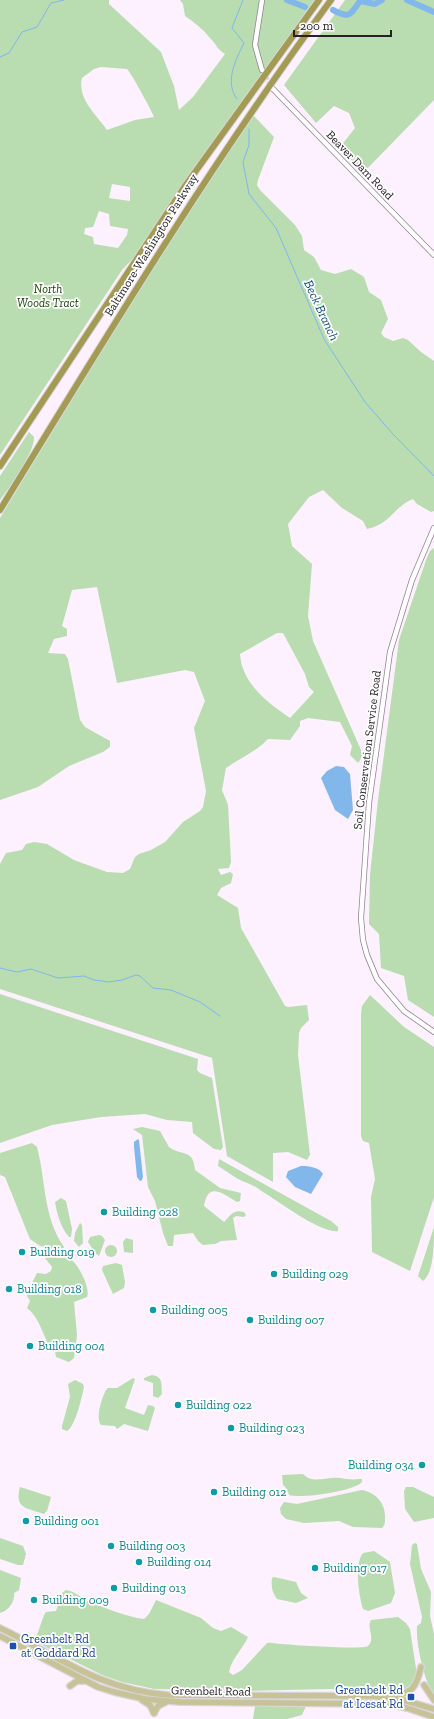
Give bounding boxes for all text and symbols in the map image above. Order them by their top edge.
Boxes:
scale bar [294,12,391,38]
text: 200 m [300,19,334,33]
street label: Beaver Dam Road [323,128,397,203]
street label: Baltimore-Washington Parkway [101,171,201,319]
water label: Beck Branch [301,277,342,343]
park label: North Woods Tract [17,282,79,310]
street label: Soil Conservation Service Road [350,669,384,830]
place label: Building 028 [112,1205,178,1219]
marker: Building 028 [99,1207,109,1217]
place label: Building 019 [30,1245,95,1259]
marker: Building 019 [17,1247,27,1257]
place label: Building 029 [282,1267,348,1281]
marker: Building 029 [269,1269,279,1279]
place label: Building 018 [17,1282,82,1296]
marker: Building 018 [4,1284,14,1294]
place label: Building 005 [161,1303,228,1317]
marker: Building 005 [148,1305,158,1315]
place label: Building 007 [258,1313,324,1327]
marker: Building 007 [245,1315,255,1325]
place label: Building 004 [38,1339,105,1353]
marker: Building 004 [25,1341,35,1351]
place label: Building 022 [186,1398,252,1412]
marker: Building 022 [173,1400,183,1410]
place label: Building 023 [239,1421,305,1435]
marker: Building 023 [226,1423,236,1433]
place label: Building 034 [348,1458,415,1472]
marker: Building 034 [417,1460,427,1470]
place label: Building 012 [222,1485,286,1499]
marker: Building 012 [209,1487,219,1497]
place label: Building 001 [34,1514,99,1528]
marker: Building 001 [21,1516,31,1526]
place label: Building 003 [119,1539,185,1553]
marker: Building 003 [106,1541,116,1551]
place label: Building 014 [147,1555,212,1569]
marker: Building 014 [134,1557,144,1567]
place label: Building 017 [323,1561,387,1575]
marker: Building 017 [310,1563,320,1573]
place label: Building 013 [122,1581,186,1595]
marker: Building 013 [109,1583,119,1593]
place label: Building 009 [42,1593,109,1607]
marker: Building 009 [29,1595,39,1605]
place label: Greenbelt Rd at Goddard Rd [21,1632,96,1660]
marker: Greenbelt Rd at Goddard Rd [8,1641,18,1651]
street label: Greenbelt Road [171,1683,251,1699]
place label: Greenbelt Rd at Icesat Rd [335,1683,403,1711]
marker: Greenbelt Rd at Icesat Rd [406,1692,416,1702]

